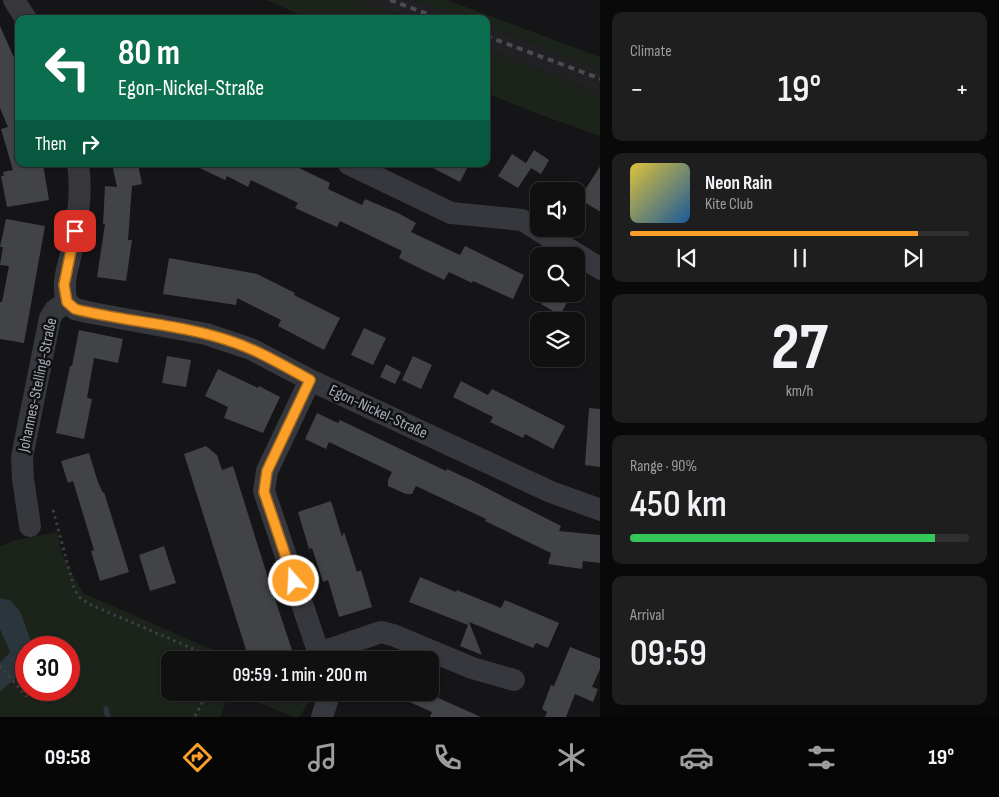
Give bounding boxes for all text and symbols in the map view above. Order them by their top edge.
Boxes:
text: 80 m [118,32,180,75]
icon: left [35,35,100,100]
text: Climate [630,42,672,61]
text: 19° [778,67,821,112]
text: − [630,73,644,106]
text: + [955,73,969,106]
text: Egon-Nickel-Straße [118,75,264,102]
icon: right [76,130,104,158]
text: Then [35,133,66,156]
text: Neon Rain [705,172,772,195]
map controls [530,182,585,367]
button: sound [530,182,585,237]
text: Kite Club [705,195,753,214]
pin [54,210,96,252]
icon: arrive [61,217,89,245]
icon: previous [673,244,701,272]
icon: pause [786,244,814,272]
icon: next [899,244,927,272]
button: search [530,247,585,302]
text: 27 [771,310,828,388]
button: layers [530,312,585,367]
street label: Johannes-Stelling-Straße [14,316,61,455]
street label: Egon-Nickel-Straße [326,381,430,443]
text: km/h [786,382,813,401]
text: Range · 90% [630,457,697,476]
text: 450 km [630,482,727,527]
position arrow [267,554,319,606]
text: Arrival [630,606,664,625]
text: 09:59 [630,631,707,676]
speed limit sign: 30 [15,636,80,701]
text: 09:59 · 1 min · 200 m [233,664,367,687]
icon: directions [180,740,215,775]
icon: music [305,740,340,775]
icon: phone [430,740,465,775]
icon: climate [554,740,589,775]
icon: car [679,740,714,775]
icon: filters [804,740,839,775]
text: 09:58 [45,744,91,771]
text: 19° [928,744,954,771]

